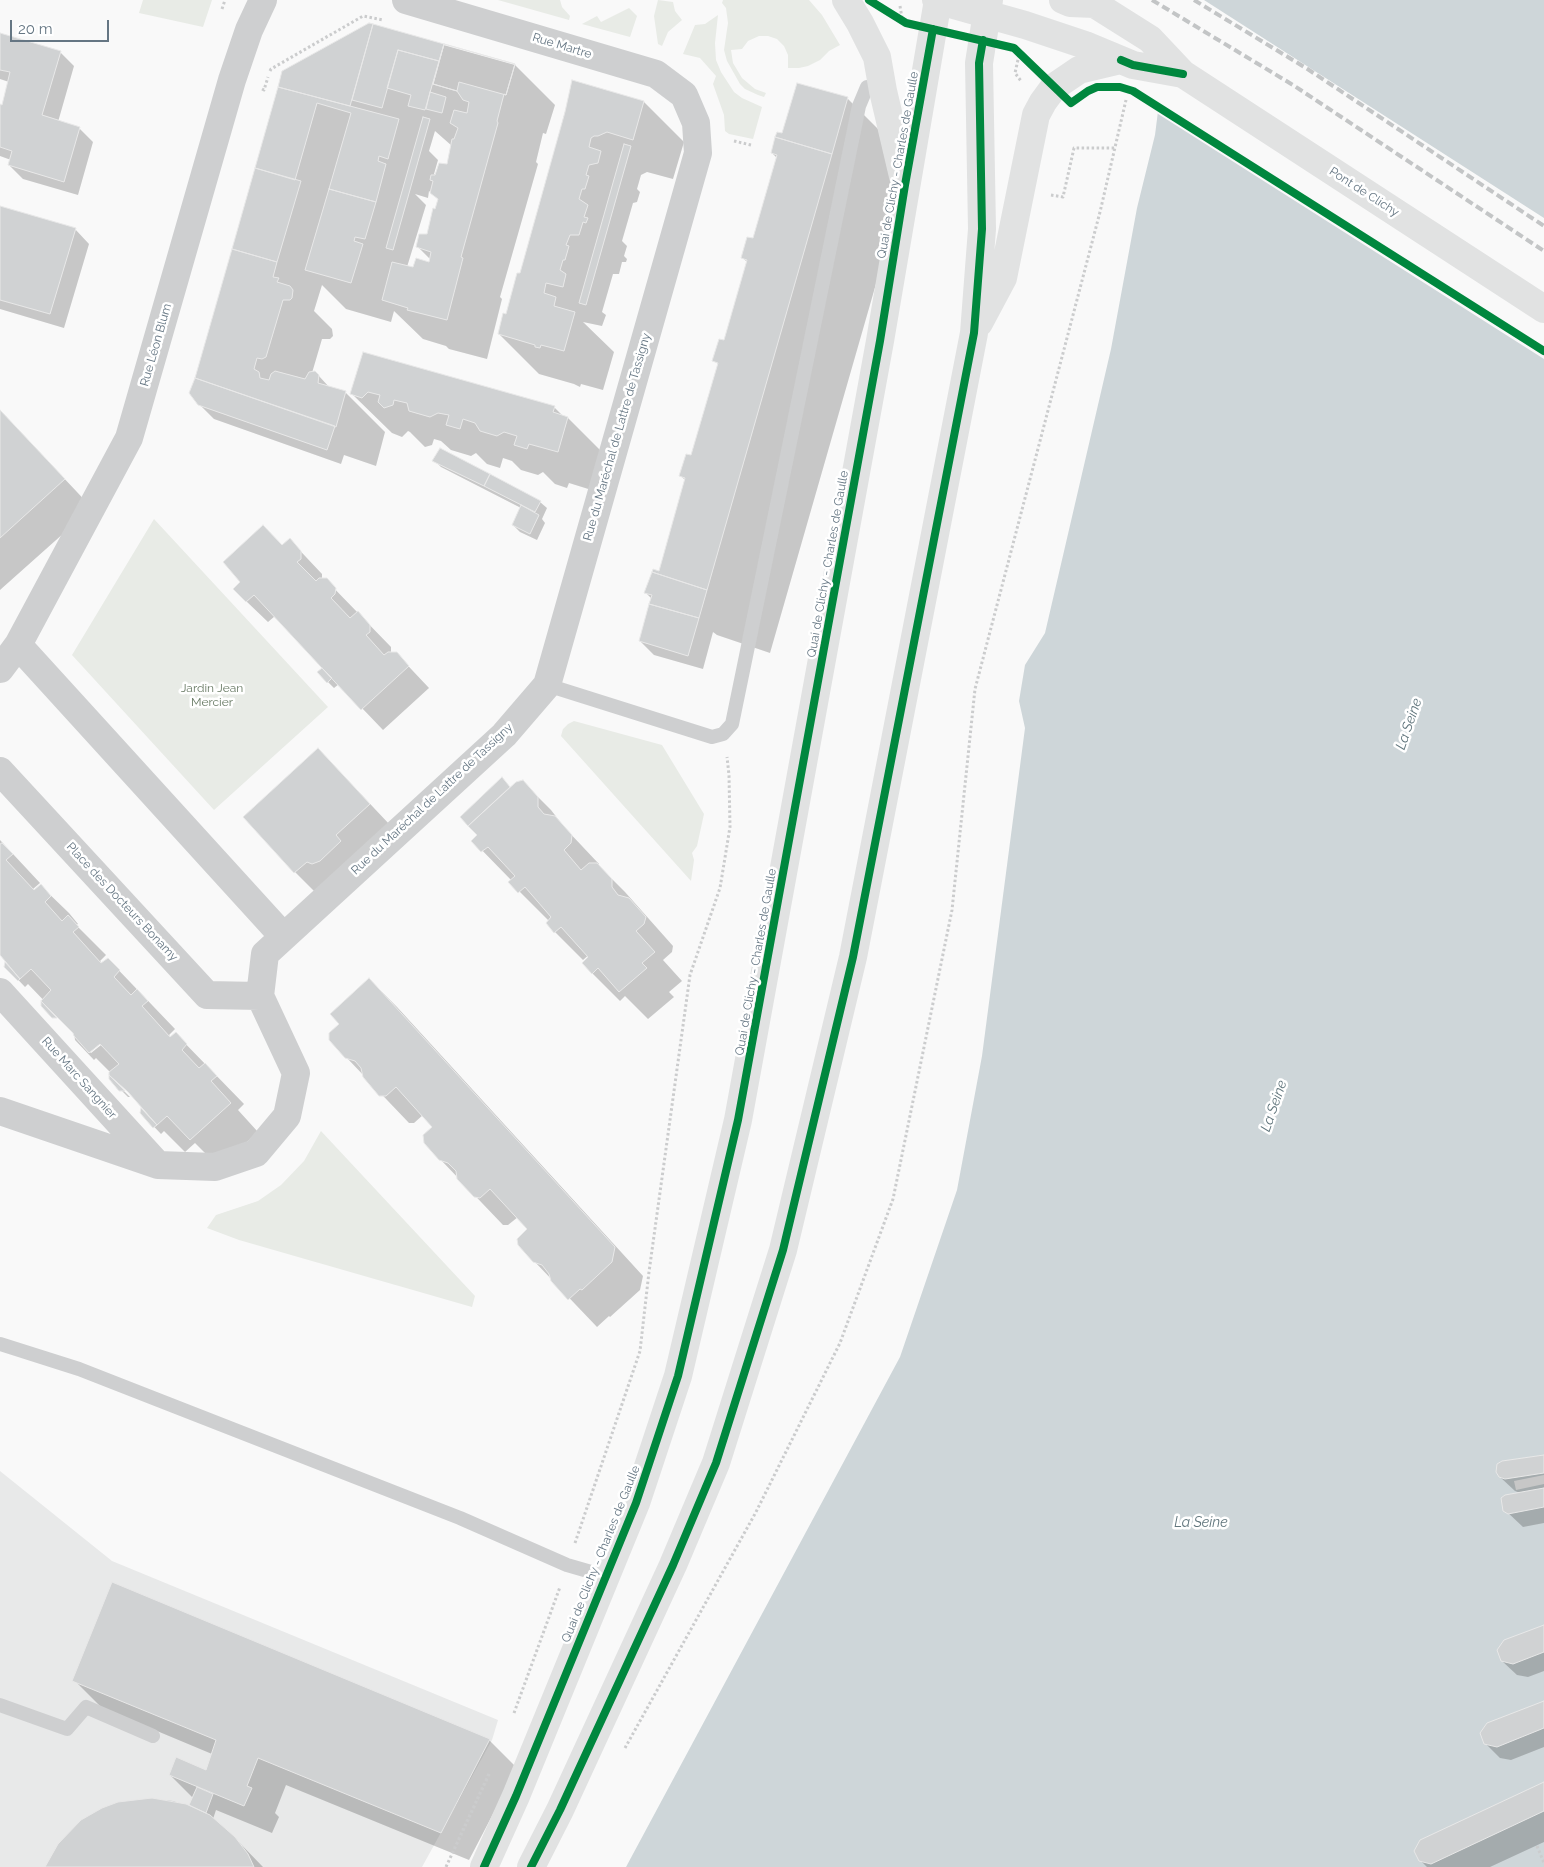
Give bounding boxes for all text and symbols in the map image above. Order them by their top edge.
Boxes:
scale bar [12,10,111,42]
text: 20 m [18,20,53,38]
street label: Rue Martre [531,30,593,62]
street label: Quai de Clichy - Charles de Gaulle [874,70,922,260]
street label: Pont de Clichy [1326,164,1402,220]
street label: Rue Léon Blum [137,302,175,388]
street label: Rue du Maréchal de Lattre de Tassigny [580,331,654,543]
street label: Quai de Clichy - Charles de Gaulle [804,469,852,659]
park label: Jardin Jean Mercier [181,681,243,709]
water label: La Seine [1392,696,1426,752]
street label: Rue du Maréchal de Lattre de Tassigny [348,720,516,878]
street label: Place des Docteurs Bonamy [63,840,181,964]
street label: Quai de Clichy - Charles de Gaulle [732,867,780,1057]
street label: Rue Marc Sangnier [39,1034,119,1122]
water label: La Seine [1257,1078,1291,1134]
street label: Quai de Clichy - Charles de Gaulle [559,1463,643,1645]
water label: La Seine [1174,1515,1228,1531]

